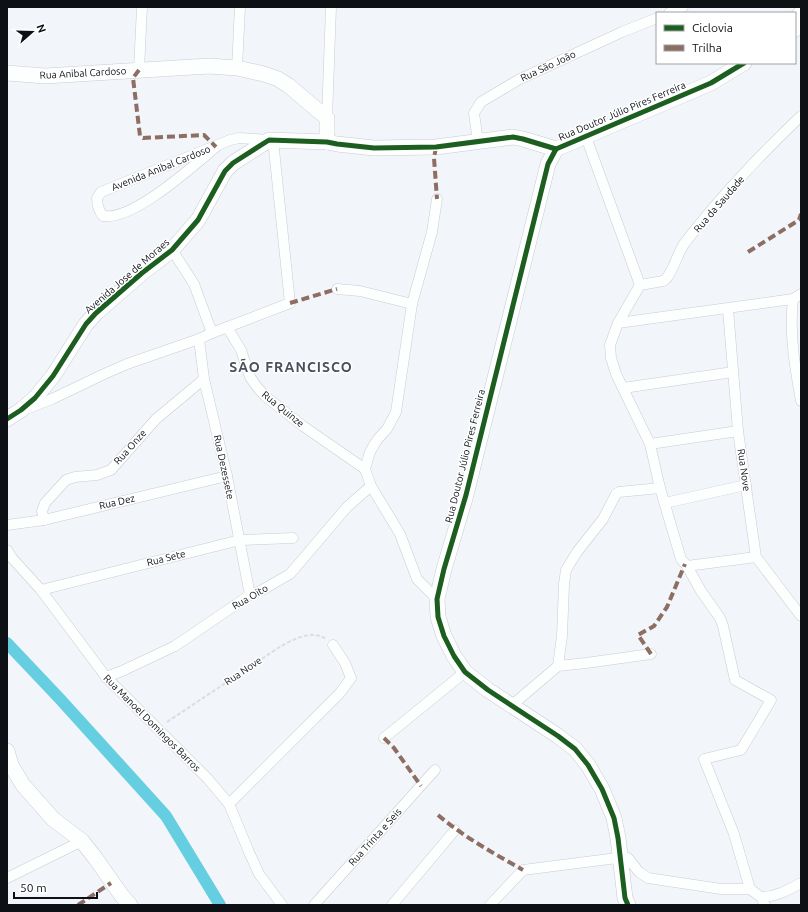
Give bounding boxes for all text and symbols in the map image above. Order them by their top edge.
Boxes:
north arrow [12,12,52,52]
legend [656,12,796,64]
text: Ciclovia [692,21,733,34]
text: N [34,23,48,34]
text: Trilha [692,41,722,54]
street label: Rua São João [519,48,577,84]
street label: Rua Anibal Cardoso [39,65,127,81]
street label: Rua Doutor Júlio Pires Ferreira [557,79,687,143]
street label: Avenida Anibal Cardoso [110,143,212,193]
street label: Rua da Saudade [692,174,746,234]
street label: Avenida Jose de Moraes [83,236,171,316]
district label: SÃO FRANCISCO [229,358,353,375]
street label: Rua Doutor Júlio Pires Ferreira [443,388,487,524]
street label: Rua Quinze [260,389,306,429]
street label: Rua Onze [112,427,148,467]
street label: Rua Dezessete [212,434,236,500]
street label: Rua Nove [736,448,752,492]
street label: Rua Dez [98,492,136,511]
street label: Rua Sete [145,548,187,568]
street label: Rua Oito [230,582,270,612]
street label: Rua Nove [222,654,264,688]
street label: Rua Manoel Domingos Barros [101,672,203,774]
street label: Rua Trinta e Seis [346,806,404,868]
scale bar [14,874,97,900]
text: 50 m [20,881,47,894]

